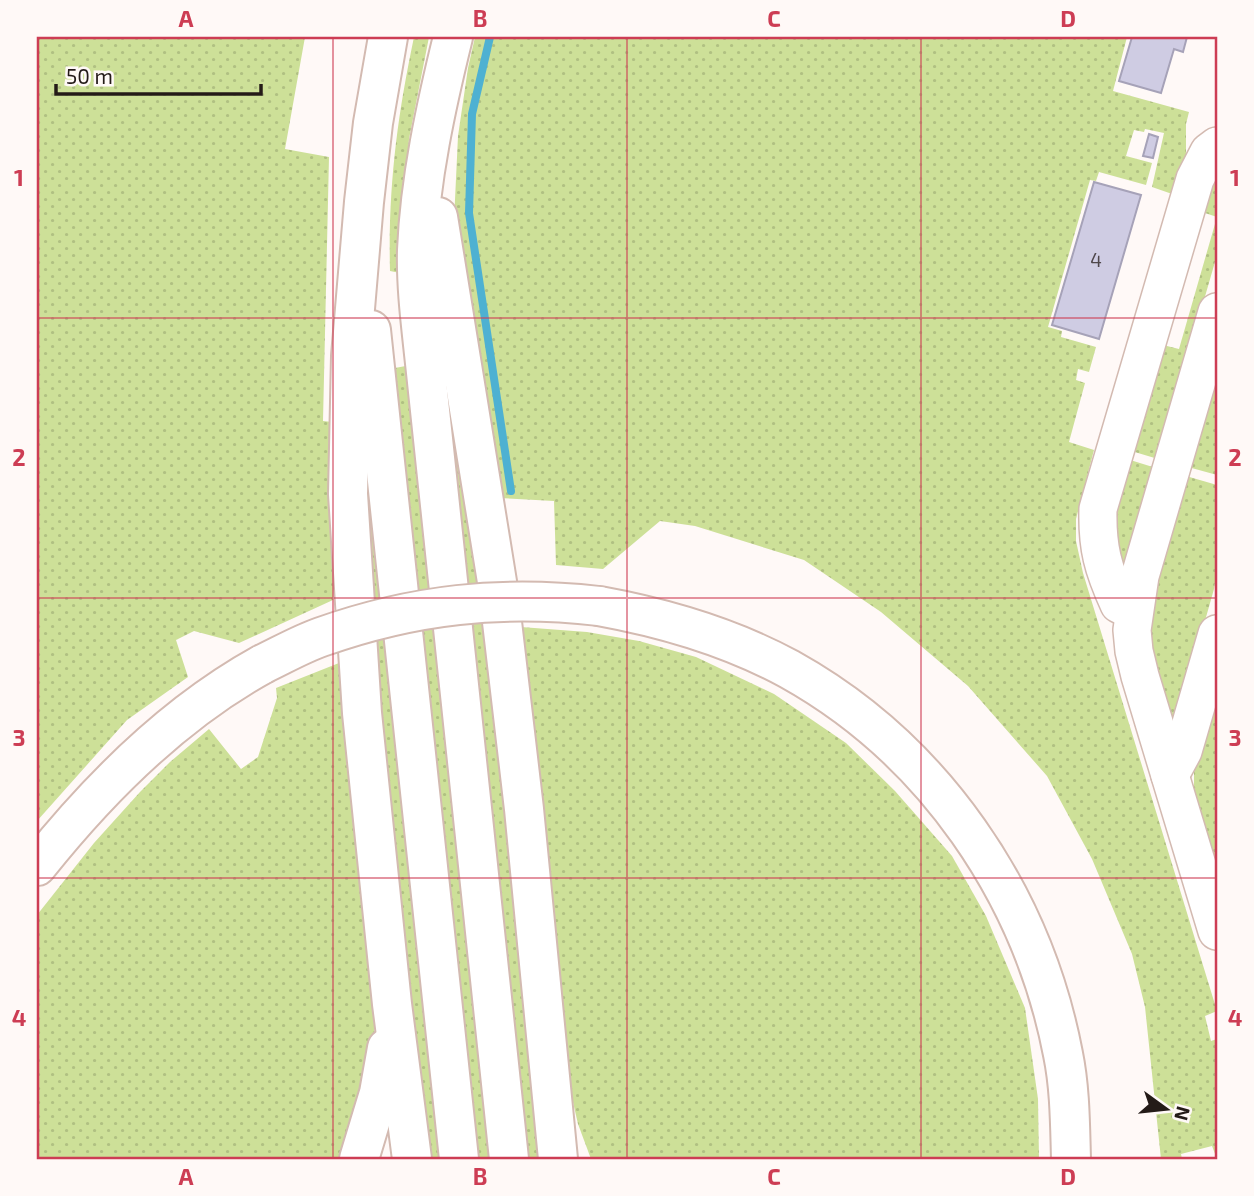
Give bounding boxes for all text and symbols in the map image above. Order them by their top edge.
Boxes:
text: A [178,4,194,32]
text: B [473,4,487,32]
text: C [767,4,781,32]
text: D [1060,4,1076,32]
scale bar [56,52,261,96]
text: 50 m [66,63,113,88]
text: 1 [14,163,24,191]
text: 1 [1230,163,1240,191]
house number: 4 [1090,248,1102,271]
text: 2 [12,443,26,471]
text: 2 [1228,443,1242,471]
text: 3 [12,723,26,751]
text: 3 [1228,723,1242,751]
text: 4 [12,1003,26,1031]
text: 4 [1228,1003,1242,1031]
north arrow [1132,1074,1202,1144]
text: N [1170,1104,1196,1123]
text: A [178,1162,194,1190]
text: B [473,1162,487,1190]
text: C [767,1162,781,1190]
text: D [1060,1162,1076,1190]

